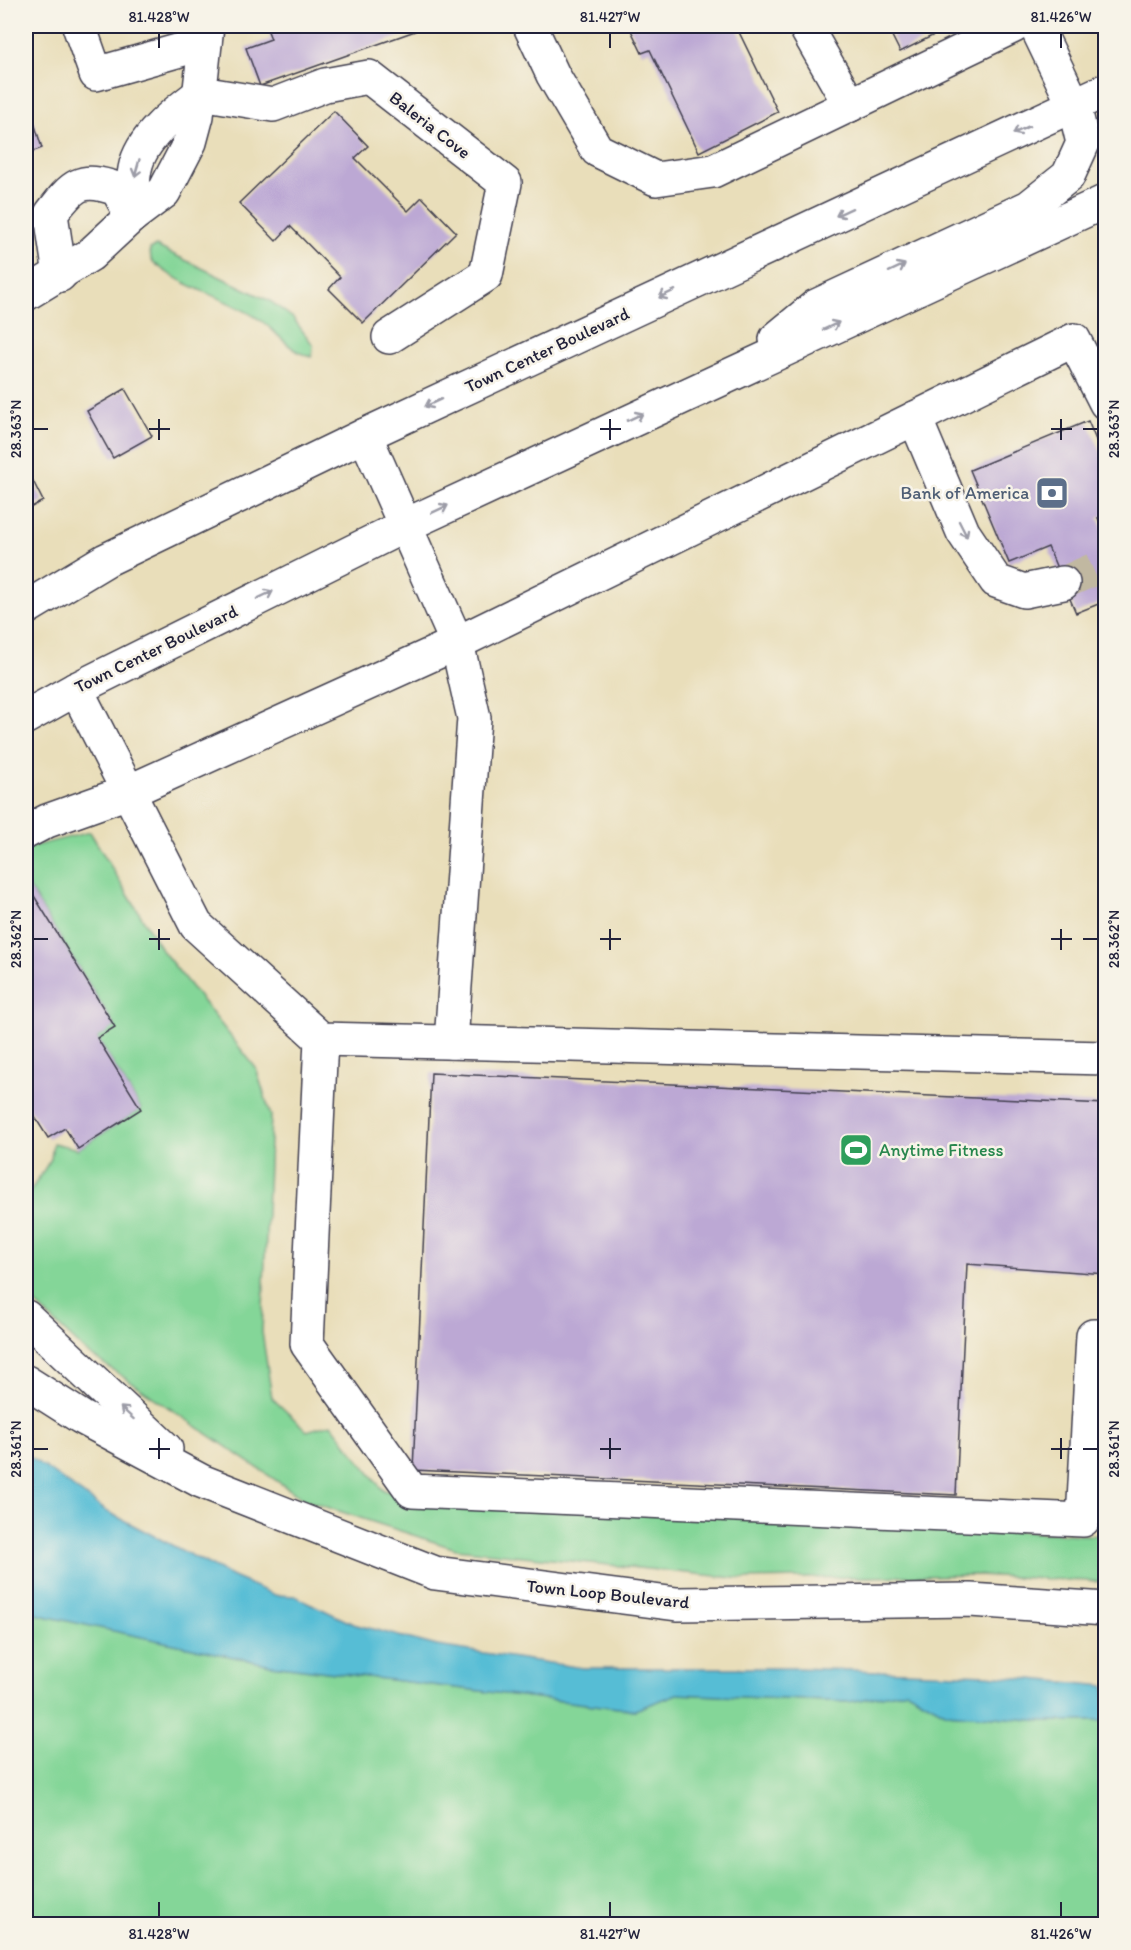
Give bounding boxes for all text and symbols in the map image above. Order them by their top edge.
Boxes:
text: 81.428°W [128,8,190,26]
text: 81.427°W [580,8,640,26]
text: 81.426°W [1031,8,1092,26]
street label: Baleria Cove [385,86,475,164]
one-way arrow [1013,124,1031,136]
one-way arrow [131,158,142,177]
one-way arrow [836,206,854,218]
one-way arrow [887,262,905,274]
one-way arrow [659,289,677,301]
street label: Town Center Boulevard [461,302,633,398]
one-way arrow [822,320,840,332]
one-way arrow [425,397,443,409]
text: 28.363°N [7,400,25,458]
text: 28.363°N [1105,400,1123,458]
one-way arrow [626,411,644,423]
bank icon: Bank of America [1034,475,1070,511]
place label: Bank of America [901,482,1029,504]
one-way arrow [430,503,448,515]
one-way arrow [957,520,969,537]
one-way arrow [255,589,273,600]
street label: Town Center Boulevard [71,600,241,698]
text: 28.362°N [7,910,25,968]
text: 28.362°N [1105,910,1123,968]
sports icon: Anytime Fitness [838,1132,874,1168]
place label: Anytime Fitness [879,1139,1004,1161]
one-way arrow [119,1406,134,1420]
text: 28.361°N [7,1420,25,1478]
text: 28.361°N [1105,1420,1123,1478]
street label: Town Loop Boulevard [525,1575,691,1614]
text: 81.428°W [128,1925,190,1943]
text: 81.427°W [580,1925,640,1943]
text: 81.426°W [1031,1925,1092,1943]

